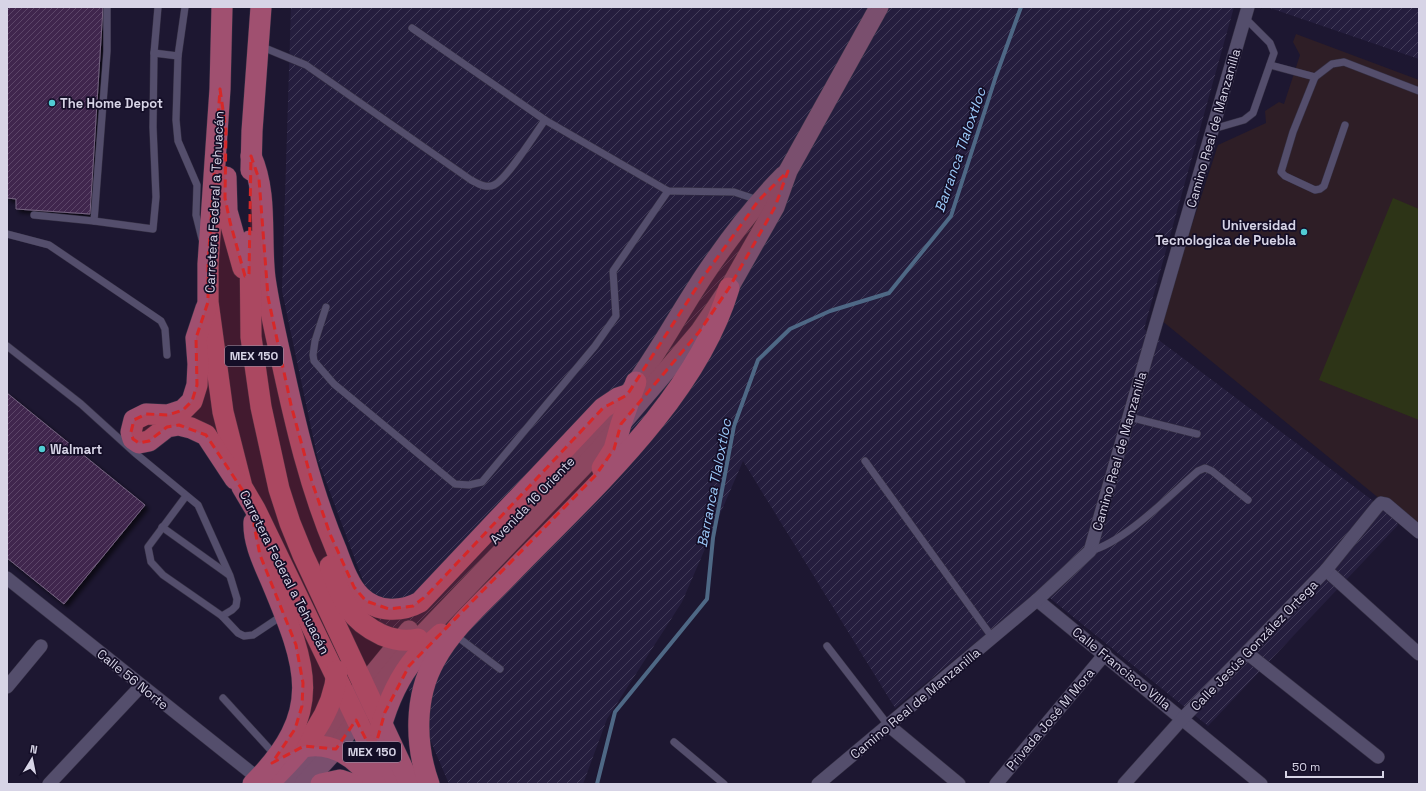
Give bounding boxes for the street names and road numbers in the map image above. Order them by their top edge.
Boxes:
street label: Camino Real de Manzanilla [1183,46,1244,210]
street label: Carretera Federal a Tehuacán [201,111,228,293]
road number: MEX 150 [225,346,283,366]
street label: Camino Real de Manzanilla [1089,369,1150,533]
street label: Avenida 16 Oriente [486,453,578,548]
street label: Carretera Federal a Tehuacán [236,487,333,657]
street label: Calle Jesús González Ortega [1187,576,1322,714]
street label: Calle Francisco Villa [1069,623,1175,714]
street label: Camino Real de Manzanilla [847,644,984,763]
street label: Calle 56 Norte [93,645,172,713]
street label: Privada José M Mora [1003,664,1099,774]
road number: MEX 150 [343,742,401,762]

